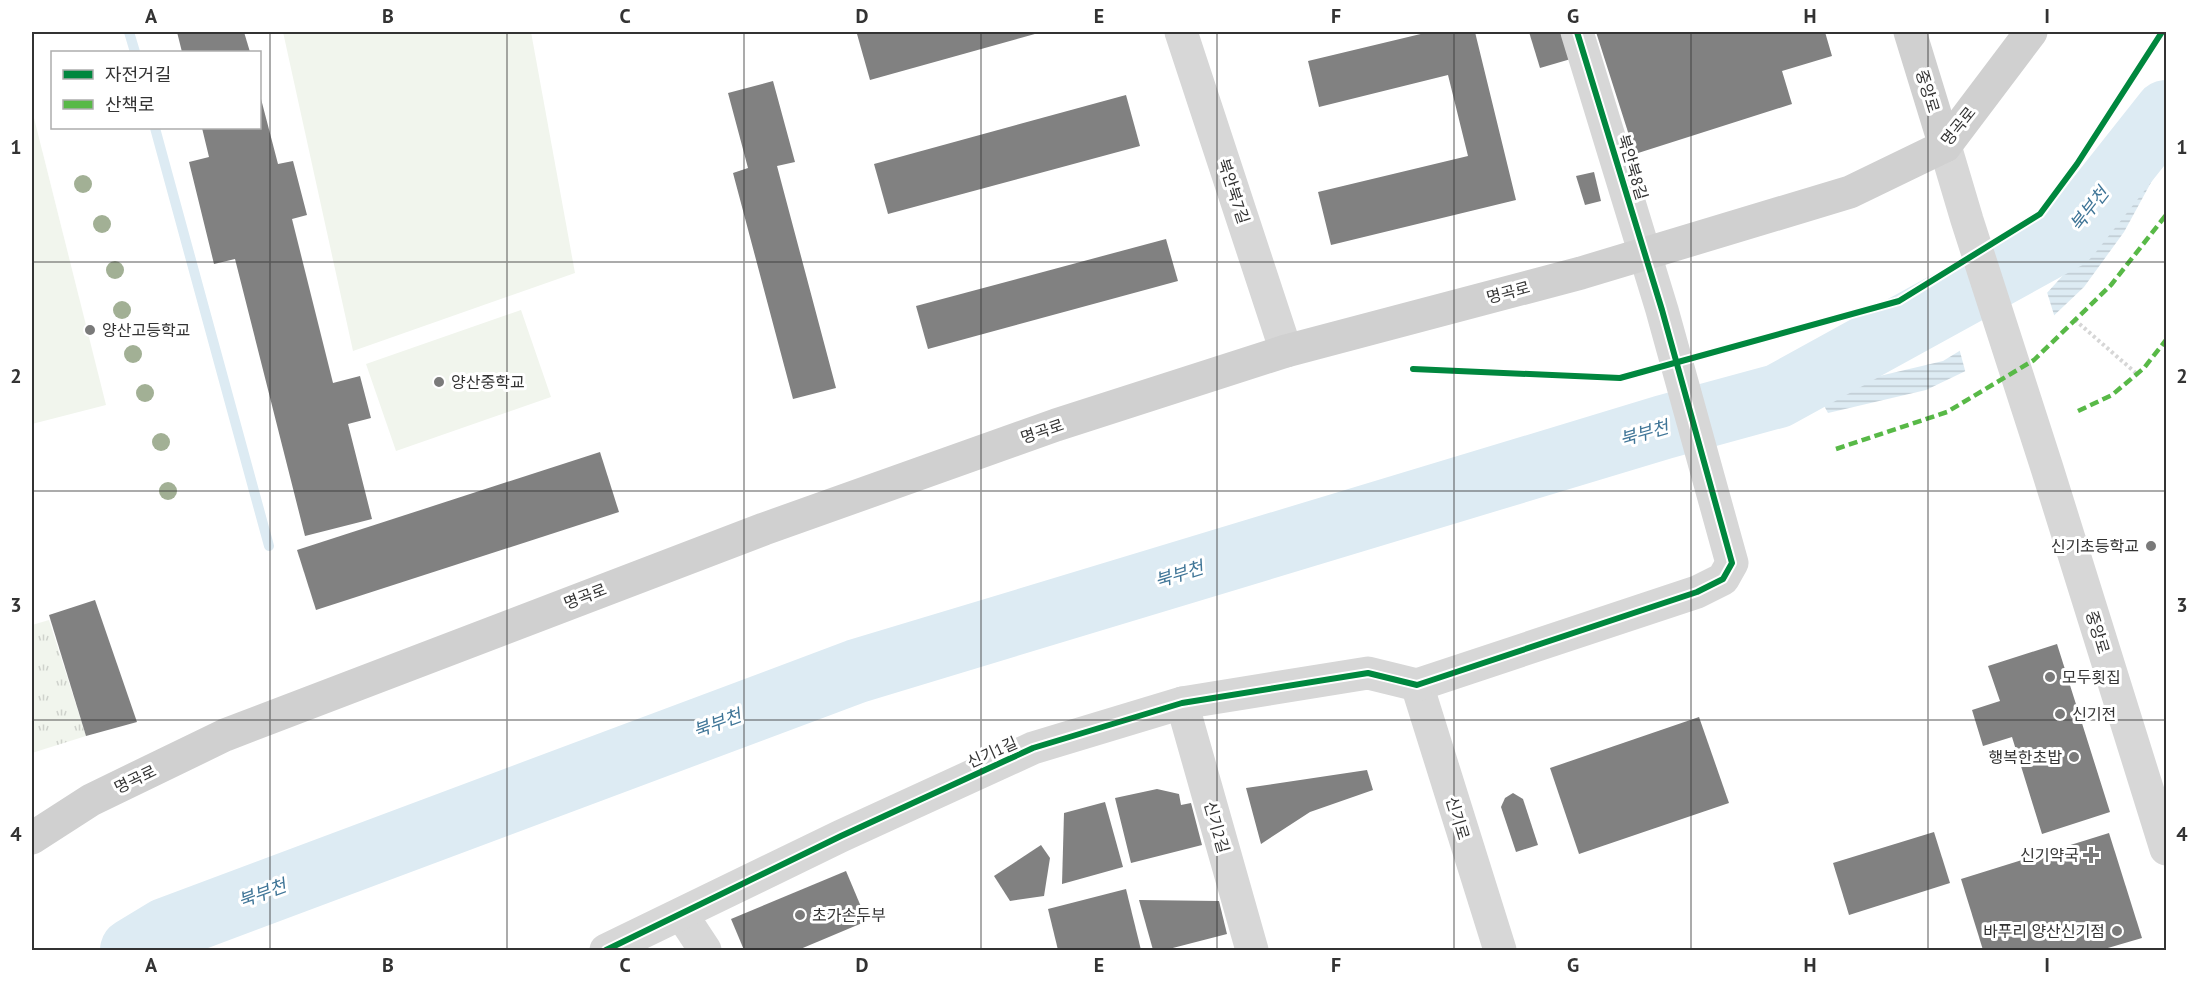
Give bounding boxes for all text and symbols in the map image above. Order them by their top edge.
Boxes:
text: A [145,3,158,29]
text: B [382,3,394,29]
text: C [619,3,631,29]
text: D [856,3,869,29]
text: E [1094,3,1104,29]
text: F [1331,3,1341,29]
text: G [1567,3,1579,29]
text: H [1803,3,1817,29]
text: I [2044,3,2050,29]
legend [51,51,261,129]
text: 자전거길 [105,63,171,86]
street label: 중앙로 [1912,67,1944,115]
text: 산책로 [105,93,155,116]
street label: 명곡로 [1936,102,1980,149]
street label: 북안북8길 [1614,132,1652,202]
text: 1 [10,134,22,160]
text: 1 [2176,134,2188,160]
street label: 북안북7길 [1214,156,1254,226]
water label: 북부천 [2065,180,2115,236]
street label: 명곡로 [1484,277,1532,307]
place label: 양산고등학교 [102,320,190,340]
marker: 양산고등학교 [83,323,97,337]
text: 2 [10,363,22,389]
text: 2 [2176,363,2188,389]
place label: 양산중학교 [451,372,525,392]
marker: 양산중학교 [432,375,446,389]
street label: 명곡로 [1018,414,1066,448]
water label: 북부천 [1617,414,1673,451]
place label: 신기초등학교 [2051,536,2139,556]
marker: 신기초등학교 [2144,539,2158,553]
water label: 북부천 [1152,555,1208,592]
street label: 명곡로 [561,579,609,613]
text: 3 [10,592,22,618]
text: 3 [2176,592,2188,618]
street label: 중앙로 [2082,608,2114,656]
place label: 모두횟집 [2062,667,2121,687]
marker: 모두횟집 [2043,670,2057,684]
water label: 북부천 [690,703,747,742]
place label: 신기전 [2072,704,2116,724]
marker: 신기전 [2053,707,2067,721]
street label: 신기1길 [964,732,1020,772]
place label: 행복한초밥 [1988,747,2062,767]
marker: 행복한초밥 [2067,750,2081,764]
street label: 명곡로 [111,760,159,798]
street label: 신기로 [1442,794,1474,842]
street label: 신기2길 [1200,799,1234,855]
text: 4 [10,821,22,847]
text: 4 [2176,821,2188,847]
place label: 신기약국 [2020,845,2079,865]
marker: 신기약국 [2084,848,2098,862]
water label: 북부천 [235,873,292,912]
place label: 초가손두부 [812,905,886,925]
marker: 초가손두부 [793,908,807,922]
place label: 바푸리 양산신기점 [1983,921,2105,941]
marker: 바푸리 양산신기점 [2110,924,2124,938]
text: A [145,952,158,978]
text: B [382,952,394,978]
text: C [619,952,631,978]
text: D [856,952,869,978]
text: E [1094,952,1104,978]
text: F [1331,952,1341,978]
text: G [1567,952,1579,978]
text: H [1803,952,1817,978]
text: I [2044,952,2050,978]

